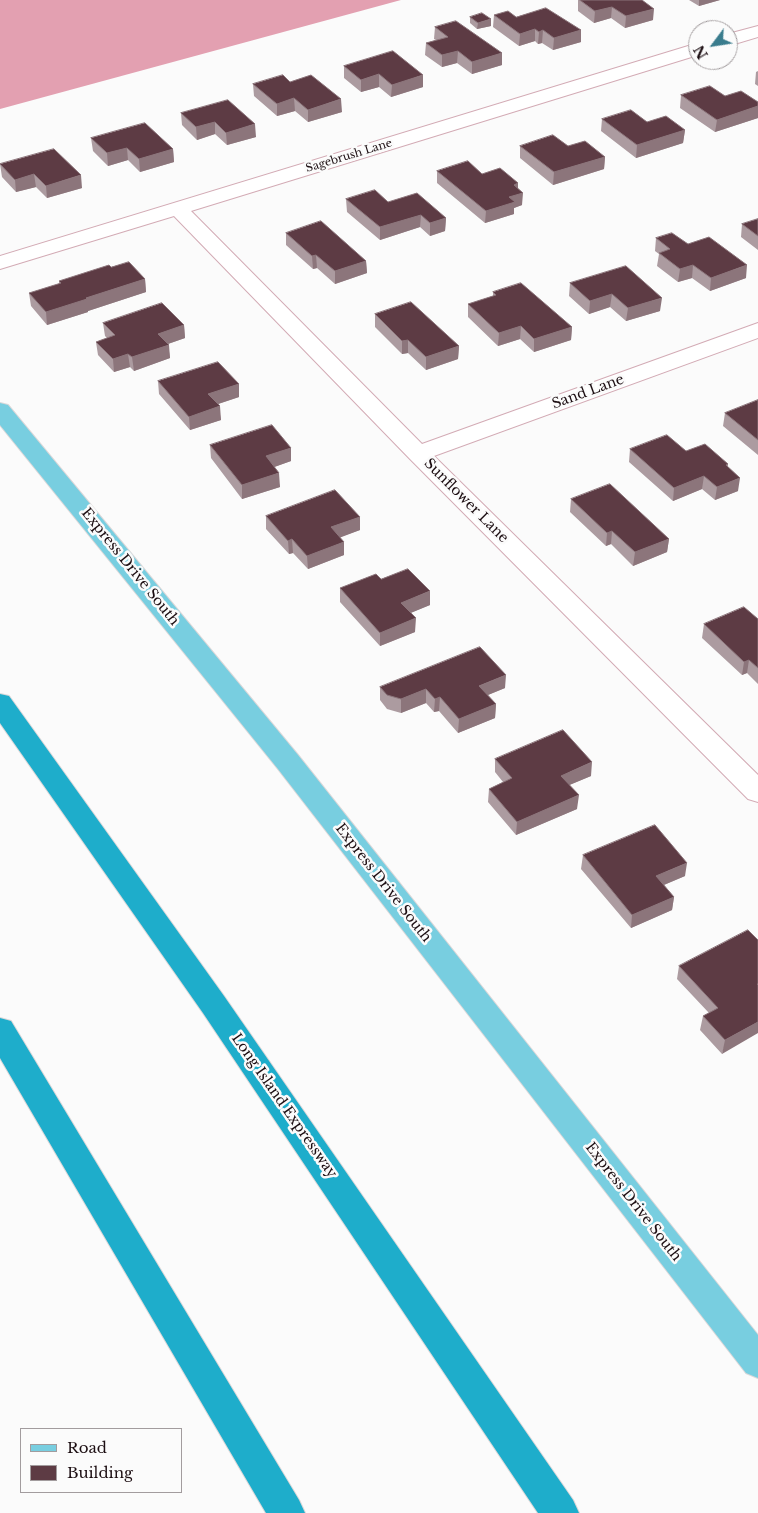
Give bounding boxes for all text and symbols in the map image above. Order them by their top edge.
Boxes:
north arrow [688,20,738,70]
text: N [690,42,712,62]
street label: Sagebrush Lane [304,137,394,175]
street label: Sand Lane [550,371,626,413]
street label: Sunflower Lane [420,455,512,547]
street label: Express Drive South [78,505,182,629]
street label: Express Drive South [331,820,435,946]
street label: Long Island Expressway [228,1031,340,1181]
street label: Express Drive South [581,1139,685,1265]
legend [20,1428,182,1493]
text: Road [67,1438,107,1457]
text: Building [67,1463,133,1482]

